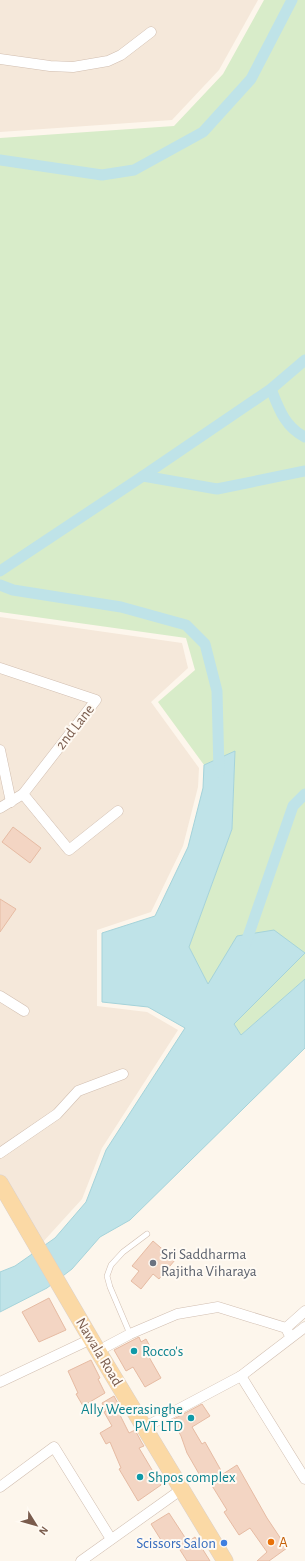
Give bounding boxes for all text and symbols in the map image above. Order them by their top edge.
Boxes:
street label: 2nd Lane [53,702,97,752]
place label: Sri Saddharma Rajitha Viharaya [161,1247,257,1279]
marker: Sri Saddharma Rajitha Viharaya [148,1258,158,1268]
street label: Nawala Road [73,1315,125,1389]
place label: Rocco's [142,1344,183,1359]
marker: Rocco's [129,1346,139,1356]
place label: Ally Weerasinghe PVT LTD [81,1402,183,1434]
marker: Ally Weerasinghe PVT LTD [186,1413,196,1423]
place label: Shpos complex [148,1470,236,1485]
marker: Shpos complex [135,1472,145,1482]
north arrow [16,1505,56,1545]
text: N [37,1524,50,1537]
place label: A [279,1535,288,1550]
place label: Scissors Salon [136,1536,216,1551]
marker: A [266,1537,276,1547]
marker: Scissors Salon [219,1538,229,1548]

